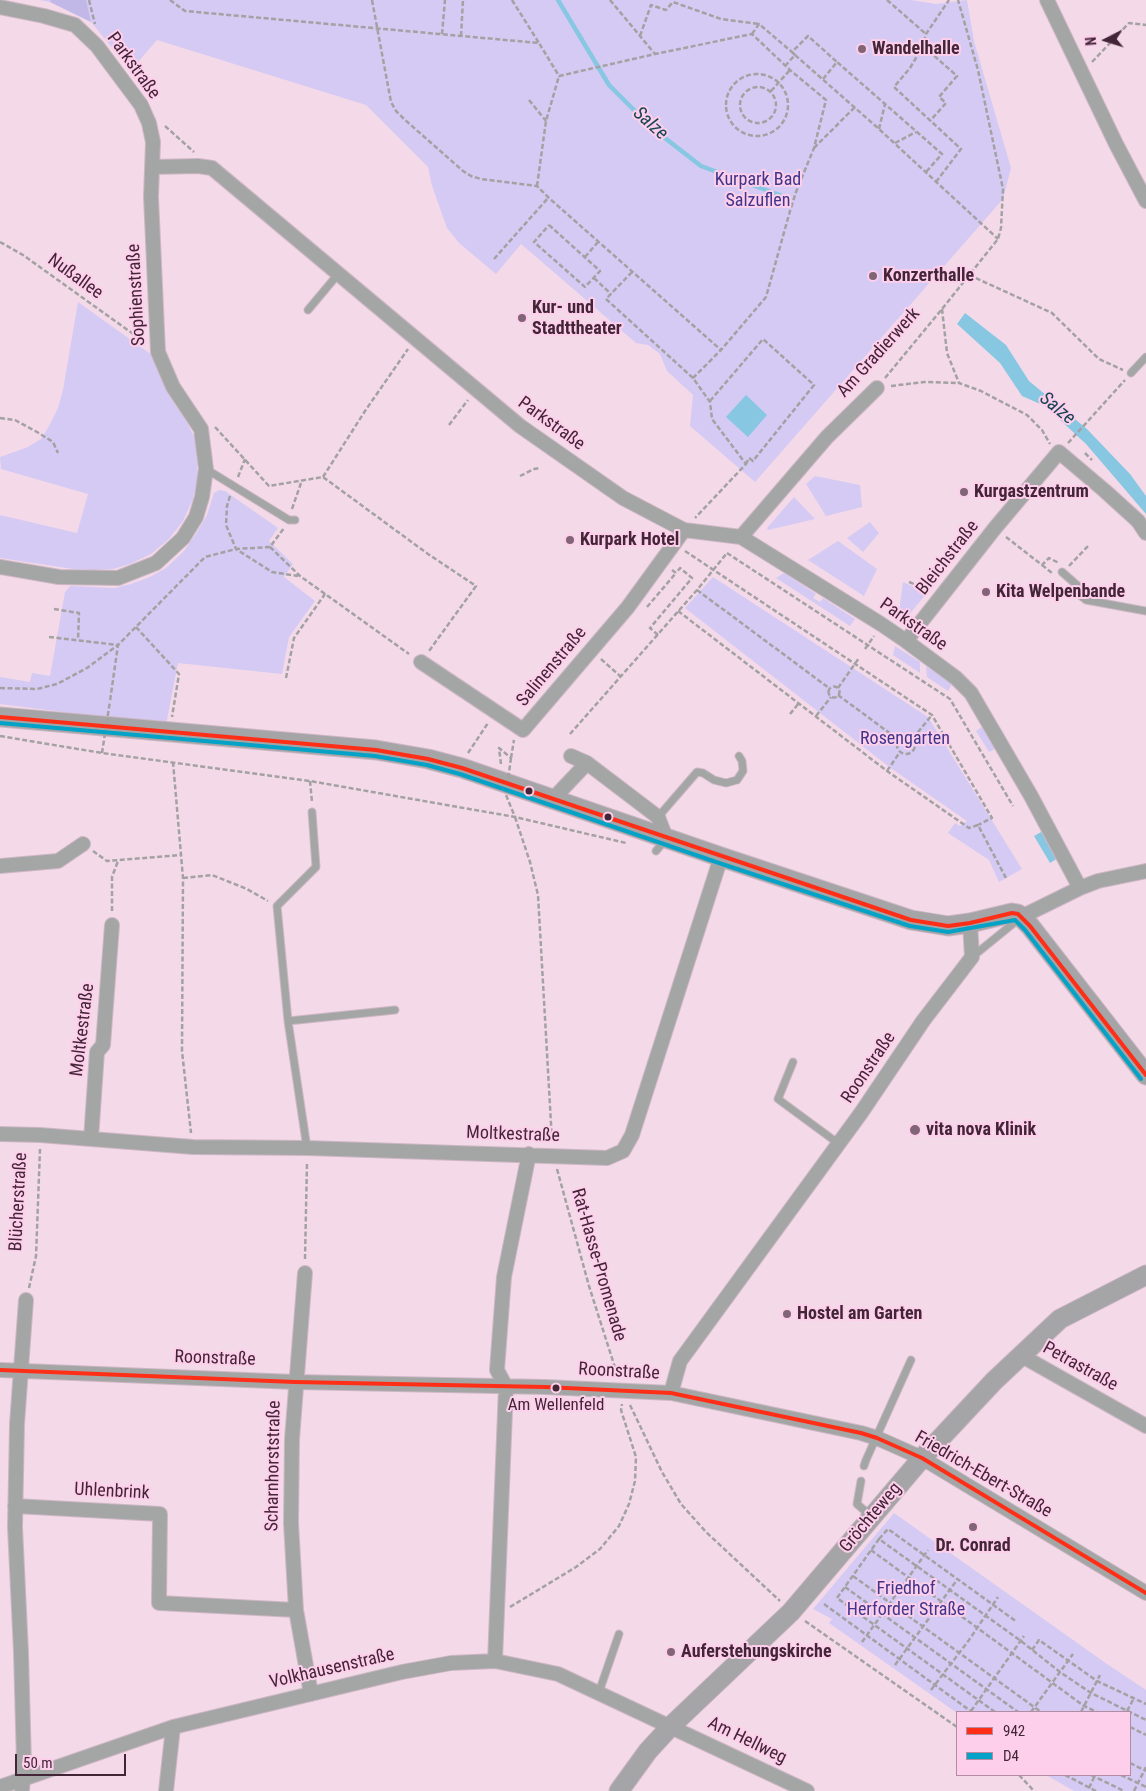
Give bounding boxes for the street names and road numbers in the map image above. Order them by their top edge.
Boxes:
street label: Parkstraße [102,28,164,104]
street label: Sophienstraße [124,243,150,347]
street label: Nußallee [43,250,107,304]
street label: Am Gradierwerk [833,304,925,402]
street label: Parkstraße [513,393,589,455]
street label: Bleichstraße [912,516,984,600]
street label: Parkstraße [875,594,951,656]
street label: Salinenstraße [512,623,592,711]
street label: Moltkestraße [67,982,99,1078]
street label: Roonstraße [837,1028,901,1108]
street label: Moltkestraße [466,1123,560,1147]
street label: Blücherstraße [6,1152,32,1252]
street label: Rat-Hasse-Promenade [566,1186,630,1344]
street label: Petrastraße [1039,1338,1121,1396]
street label: Roonstraße [174,1347,256,1371]
street label: Roonstraße [578,1359,660,1385]
street label: Scharnhorststraße [262,1400,286,1532]
street label: Friedrich-Ebert-Straße [911,1427,1055,1523]
street label: Uhlenbrink [74,1479,150,1505]
street label: Gröchteweg [835,1479,907,1557]
street label: Volkhausenstraße [267,1644,397,1694]
street label: Am Hellweg [704,1713,790,1769]

